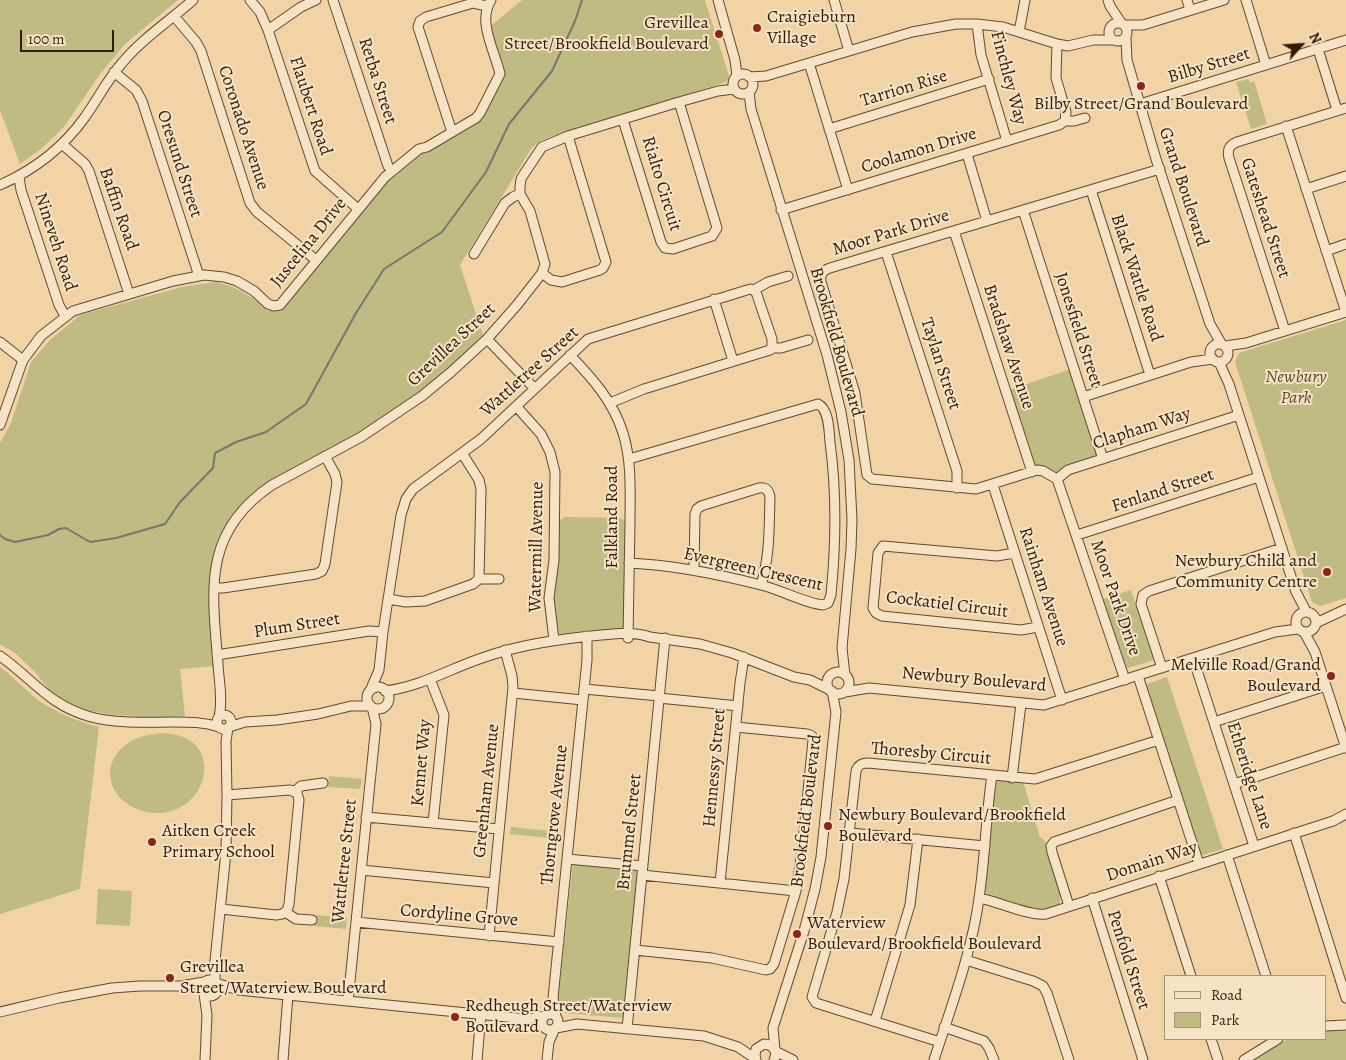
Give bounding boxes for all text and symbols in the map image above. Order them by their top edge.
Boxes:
place label: Craigieburn Village [767,7,856,50]
place label: Grevillea Street/Brookfield Boulevard [504,13,709,56]
scale bar [22,20,116,52]
north arrow [1276,20,1326,70]
marker: Craigieburn Village [751,22,763,34]
marker: Grevillea Street/Brookfield Boulevard [713,28,725,40]
text: 100 m [28,29,65,49]
street label: Finchley Way [985,29,1031,127]
text: N [1304,29,1326,47]
street label: Retba Street [353,35,401,127]
street label: Bilby Street [1165,43,1253,89]
street label: Flaubert Road [284,54,336,158]
street label: Coronado Avenue [213,63,273,193]
street label: Tarrion Rise [858,66,950,112]
marker: Bilby Street/Grand Boulevard [1135,80,1147,92]
place label: Bilby Street/Grand Boulevard [1034,94,1248,116]
street label: Oresund Street [151,108,207,220]
street label: Coolamon Drive [859,123,979,179]
street label: Grand Boulevard [1154,125,1212,249]
street label: Rialto Circuit [636,134,686,234]
street label: Gateshead Street [1235,155,1295,281]
street label: Baffin Road [94,165,142,253]
street label: Nineveh Road [29,190,81,294]
street label: Juscelina Drive [266,194,352,292]
street label: Moor Park Drive [830,205,952,261]
street label: Black Wattle Road [1105,212,1167,344]
street label: Brookfield Boulevard [804,265,868,419]
street label: Jonesfield Street [1049,270,1107,390]
street label: Bradshaw Avenue [978,282,1038,412]
street label: Grevillea Street [403,299,501,391]
street label: Taylan Street [915,315,965,413]
street label: Wattletree Street [476,322,584,422]
park label: Newbury Park [1265,367,1327,409]
street label: Clapham Way [1090,403,1194,455]
street label: Fenland Street [1109,464,1217,518]
street label: Falkland Road [602,465,624,569]
street label: Watermill Avenue [525,482,549,612]
street label: Rainham Avenue [1014,525,1072,649]
street label: Moor Park Drive [1085,537,1145,659]
street label: Evergreen Crescent [681,543,825,597]
place label: Newbury Child and Community Centre [1175,551,1317,594]
marker: Newbury Child and Community Centre [1321,566,1333,578]
street label: Cockatiel Circuit [885,587,1009,623]
street label: Plum Street [252,609,342,643]
place label: Melville Road/Grand Boulevard [1170,655,1321,698]
street label: Newbury Boulevard [901,663,1047,697]
marker: Melville Road/Grand Boulevard [1325,670,1337,682]
street label: Hennessy Street [699,708,731,828]
street label: Kennet Way [407,718,437,808]
street label: Etheridge Lane [1221,719,1277,833]
street label: Greenham Avenue [469,723,505,859]
street label: Brookfield Boulevard [787,733,827,889]
street label: Thoresby Circuit [870,738,992,770]
street label: Thorngrove Avenue [537,744,573,886]
street label: Brummel Street [613,772,647,892]
street label: Wattletree Street [328,798,362,924]
place label: Newbury Boulevard/Brookfield Boulevard [838,805,1066,848]
marker: Newbury Boulevard/Brookfield Boulevard [822,820,834,832]
place label: Aitken Creek Primary School [162,821,275,864]
marker: Aitken Creek Primary School [146,836,158,848]
street label: Domain Way [1104,837,1200,887]
street label: Cordyline Grove [399,900,519,932]
street label: Penfold Street [1102,907,1154,1013]
place label: Waterview Boulevard/Brookfield Boulevard [807,913,1042,956]
marker: Waterview Boulevard/Brookfield Boulevard [791,928,803,940]
place label: Grevillea Street/Waterview Boulevard [180,957,387,1000]
marker: Grevillea Street/Waterview Boulevard [164,972,176,984]
legend [1164,975,1326,1040]
text: Road [1211,985,1242,1005]
place label: Redheugh Street/Waterview Boulevard [465,996,672,1038]
text: Park [1211,1010,1239,1030]
marker: Redheugh Street/Waterview Boulevard [449,1011,461,1023]

